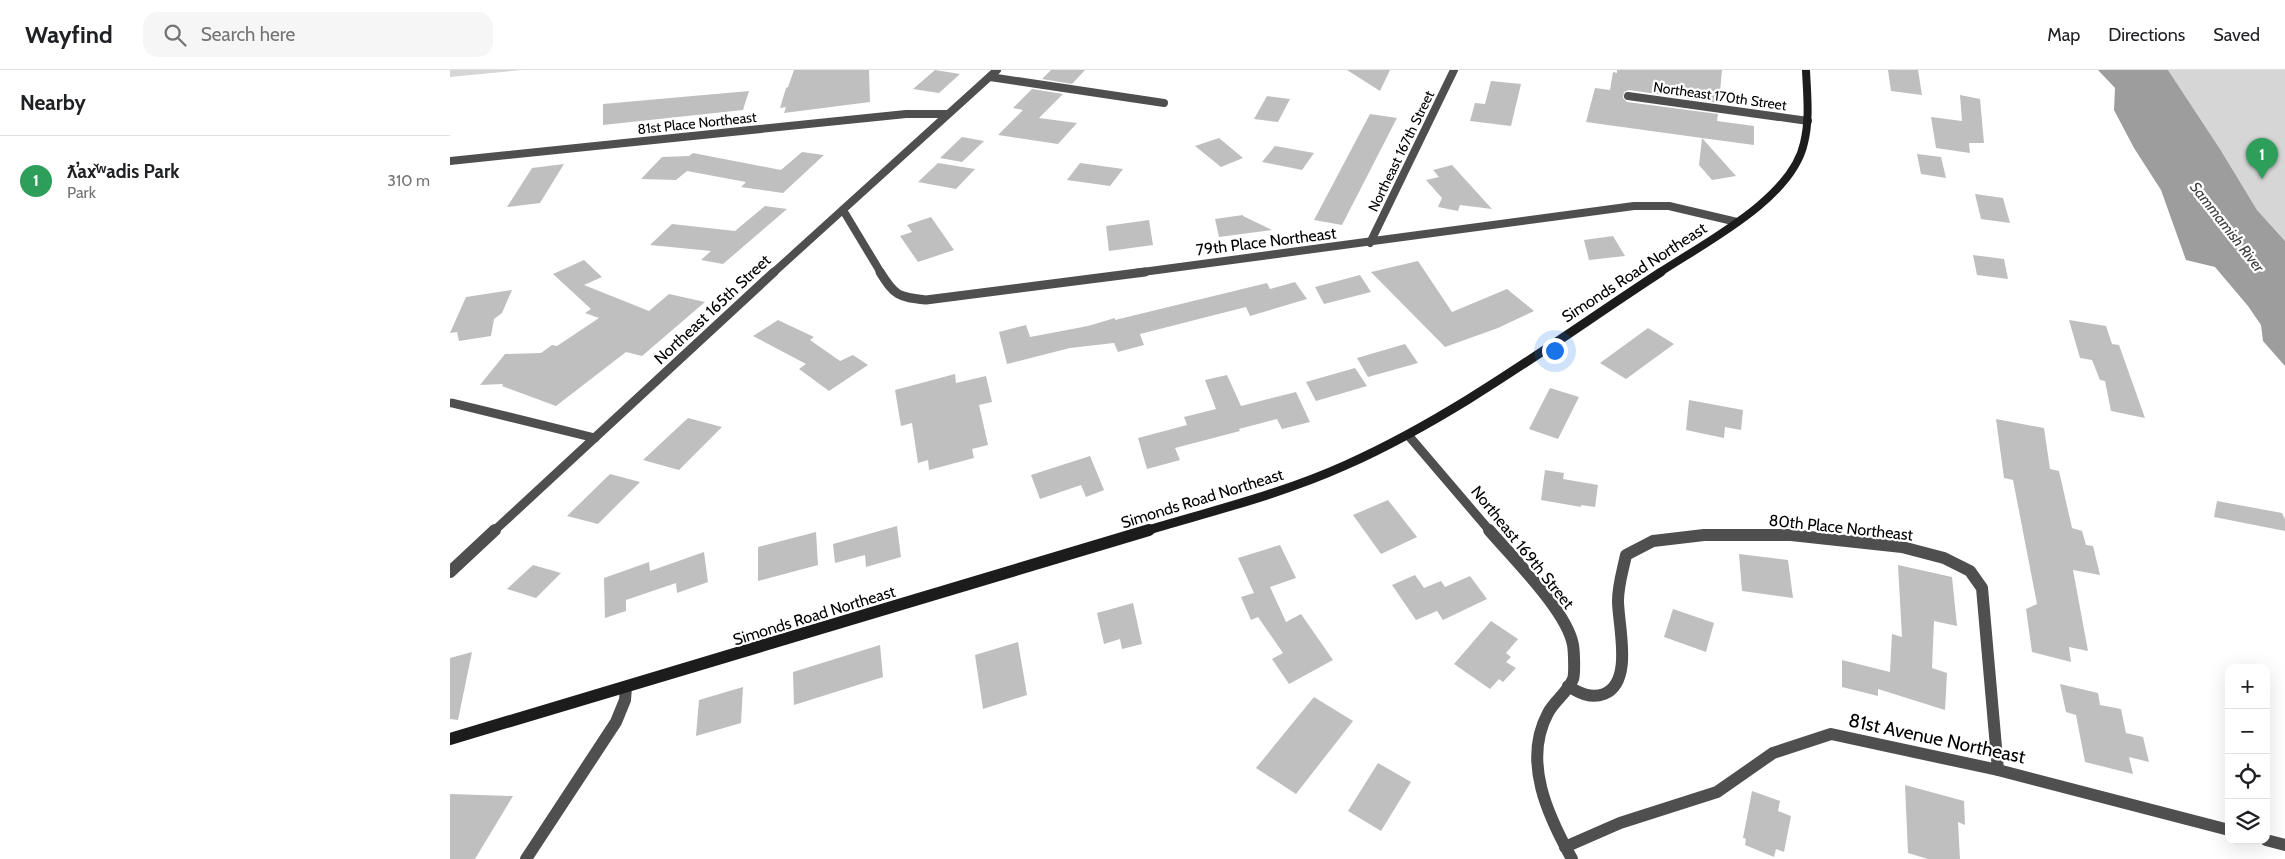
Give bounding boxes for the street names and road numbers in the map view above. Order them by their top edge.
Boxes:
street label: Northeast 170th Street [1652,78,1788,114]
street label: Northeast 167th Street [1364,87,1438,215]
street label: 81st Place Northeast [637,108,758,138]
street label: Simonds Road Northeast [1558,218,1711,326]
street label: 79th Place Northeast [1195,223,1338,260]
street label: Northeast 165th Street [650,250,775,368]
street label: Simonds Road Northeast [1119,465,1286,532]
street label: Northeast 169th Street [1467,482,1578,613]
street label: 80th Place Northeast [1768,510,1915,545]
street label: Simonds Road Northeast [731,582,898,649]
street label: 81st Avenue Northeast [1846,709,2028,769]

